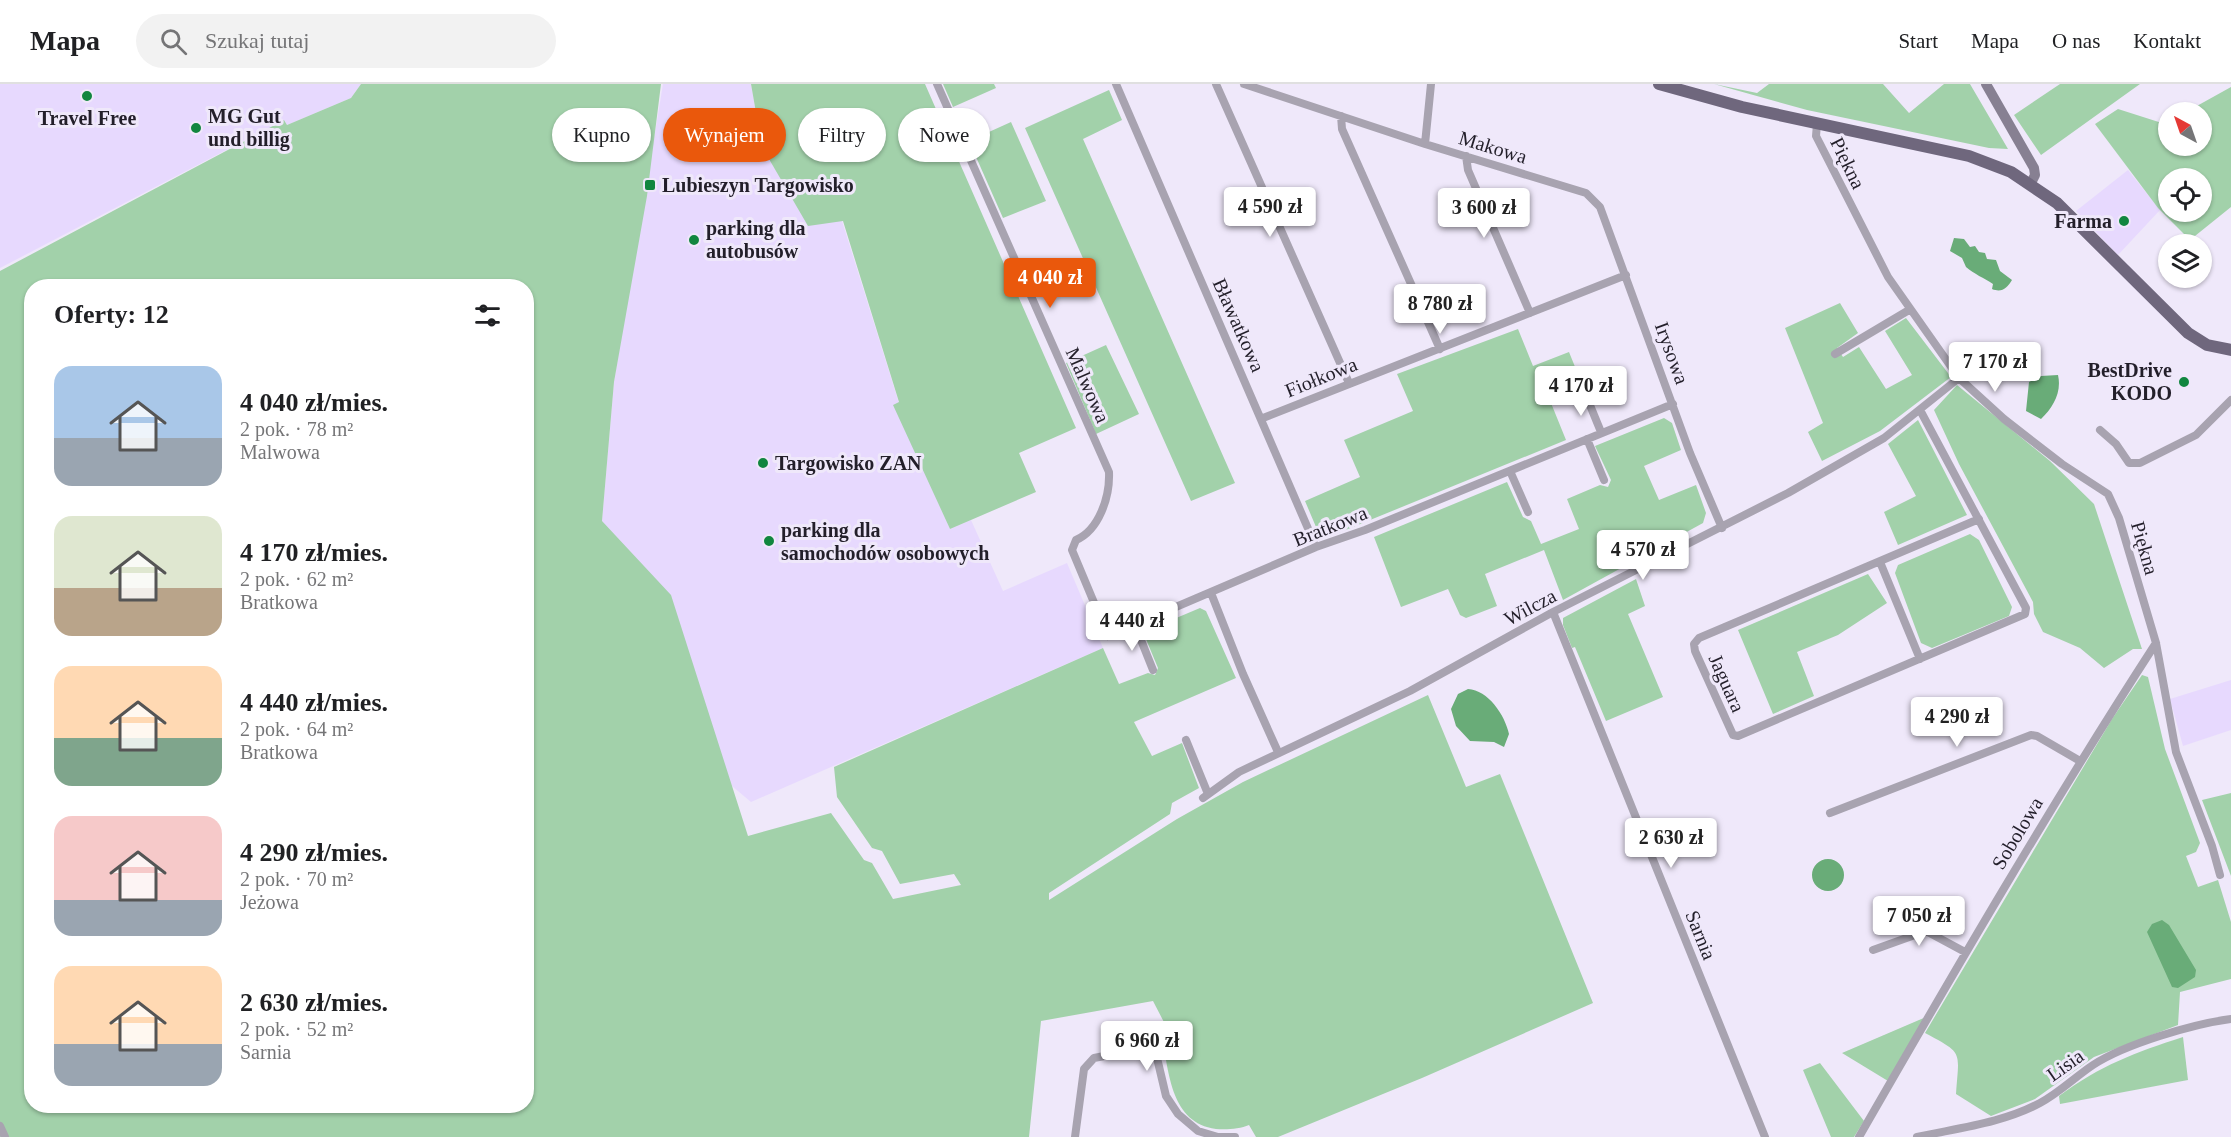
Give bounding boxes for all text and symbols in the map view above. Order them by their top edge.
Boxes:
search box [136,14,556,68]
text: Mapa [30,25,100,56]
icon: search [157,25,190,58]
text: Szukaj tutaj [205,28,309,53]
text: Start [1898,29,1938,53]
text: Mapa [1971,29,2019,53]
text: O nas [2052,29,2100,53]
text: Kontakt [2133,29,2201,53]
marker: Travel Free [80,89,94,103]
north arrow [2158,102,2212,156]
map controls [2158,102,2212,288]
place label: MG Gut und billig [208,105,290,151]
place label: Travel Free [38,107,136,129]
chip: Kupno [552,108,651,162]
chip: Wynajem [663,108,786,162]
chip: Filtry [798,108,886,162]
chip: Nowe [898,108,990,162]
marker: MG Gut und billig [189,121,203,135]
street label: Makowa [1456,126,1530,168]
street label: Piękna [1825,134,1870,193]
button: locate [2158,168,2212,222]
place label: Lubieszyn Targowisko [662,174,854,197]
marker: Lubieszyn Targowisko [643,178,657,192]
pin: 4 590 zł [1208,187,1332,238]
pin: 3 600 zł [1422,188,1546,239]
text: 4 590 zł [1238,195,1302,217]
text: 3 600 zł [1452,196,1516,218]
place label: Farma [2054,210,2112,232]
marker: Farma [2117,214,2131,228]
place label: parking dla autobusów [706,217,805,262]
marker: parking dla autobusów [687,233,701,247]
button: layers [2158,234,2212,288]
pin: 4 040 zł [988,258,1112,309]
text: 4 040 zł [1018,266,1082,288]
street label: Bławatkowa [1209,275,1269,375]
pin: 8 780 zł [1378,284,1502,335]
text: 8 780 zł [1408,292,1472,314]
icon: filters [471,299,504,332]
text: Oferty: 12 [54,300,169,329]
street label: Irysowa [1650,319,1693,387]
pin: 7 170 zł [1933,342,2057,393]
street label: Malwowa [1062,344,1114,426]
text: 7 170 zł [1963,350,2027,372]
street label: Fiołkowa [1282,353,1360,401]
place label: BestDrive KODO [2088,359,2172,404]
pin: 4 170 zł [1519,366,1643,417]
text: 4 170 zł [1549,374,1613,396]
marker: BestDrive KODO [2177,375,2191,389]
text: 4 040 zł/mies. [240,388,388,417]
icon: home [102,390,174,462]
text: 2 pok. · 78 m² [240,418,353,440]
text: Malwowa [240,441,320,463]
place label: Targowisko ZAN [775,452,922,475]
marker: Targowisko ZAN [756,456,770,470]
street label: Bratkowa [1290,501,1370,551]
place label: parking dla samochodów osobowych [781,519,989,565]
street label: Piękna [2126,519,2163,578]
pin: 4 570 zł [1581,530,1705,581]
marker: parking dla samochodów osobowych [762,534,776,548]
text: 4 170 zł/mies. [240,538,388,567]
text: 4 570 zł [1611,538,1675,560]
icon: home [102,540,174,612]
text: 2 pok. · 62 m² [240,568,353,590]
street label: Wilcza [1500,584,1560,630]
text: Bratkowa [240,591,318,613]
pin: 4 440 zł [1070,601,1194,652]
text: 4 440 zł [1100,609,1164,631]
street label: Jaguara [1704,651,1750,716]
text: 4 440 zł/mies. [240,688,388,717]
icon: home [102,690,174,762]
pin: 4 290 zł [1895,697,2019,748]
text: 4 290 zł [1925,705,1989,727]
text: 2 pok. · 64 m² [240,718,353,740]
text: Bratkowa [240,741,318,763]
street label: Sobolowa [1987,793,2047,873]
pin: 2 630 zł [1609,818,1733,869]
text: 2 630 zł [1639,826,1703,848]
text: 4 290 zł/mies. [240,838,388,867]
icon: home [102,840,174,912]
text: 2 pok. · 70 m² [240,868,353,890]
text: Jeżowa [240,891,299,913]
pin: 7 050 zł [1857,896,1981,947]
text: 7 050 zł [1887,904,1951,926]
street label: Sarnia [1681,907,1721,963]
text: 2 630 zł/mies. [240,988,388,1017]
icon: home [102,990,174,1062]
text: 2 pok. · 52 m² [240,1018,353,1040]
pin: 6 960 zł [1085,1021,1209,1072]
text: 6 960 zł [1115,1029,1179,1051]
text: Sarnia [240,1041,291,1063]
street label: Lisia [2042,1044,2088,1085]

